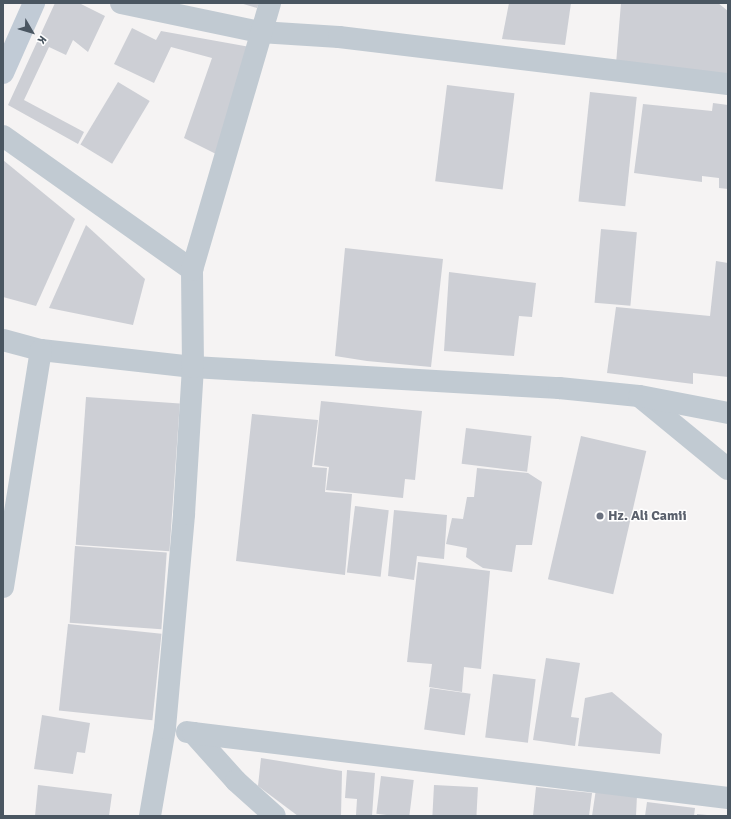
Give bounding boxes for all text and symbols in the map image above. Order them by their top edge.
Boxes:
north arrow [12,12,52,52]
text: K [35,33,49,46]
place label: Hz. Ali Camii [608,508,687,524]
marker: Hz. Ali Camii [595,511,605,521]

